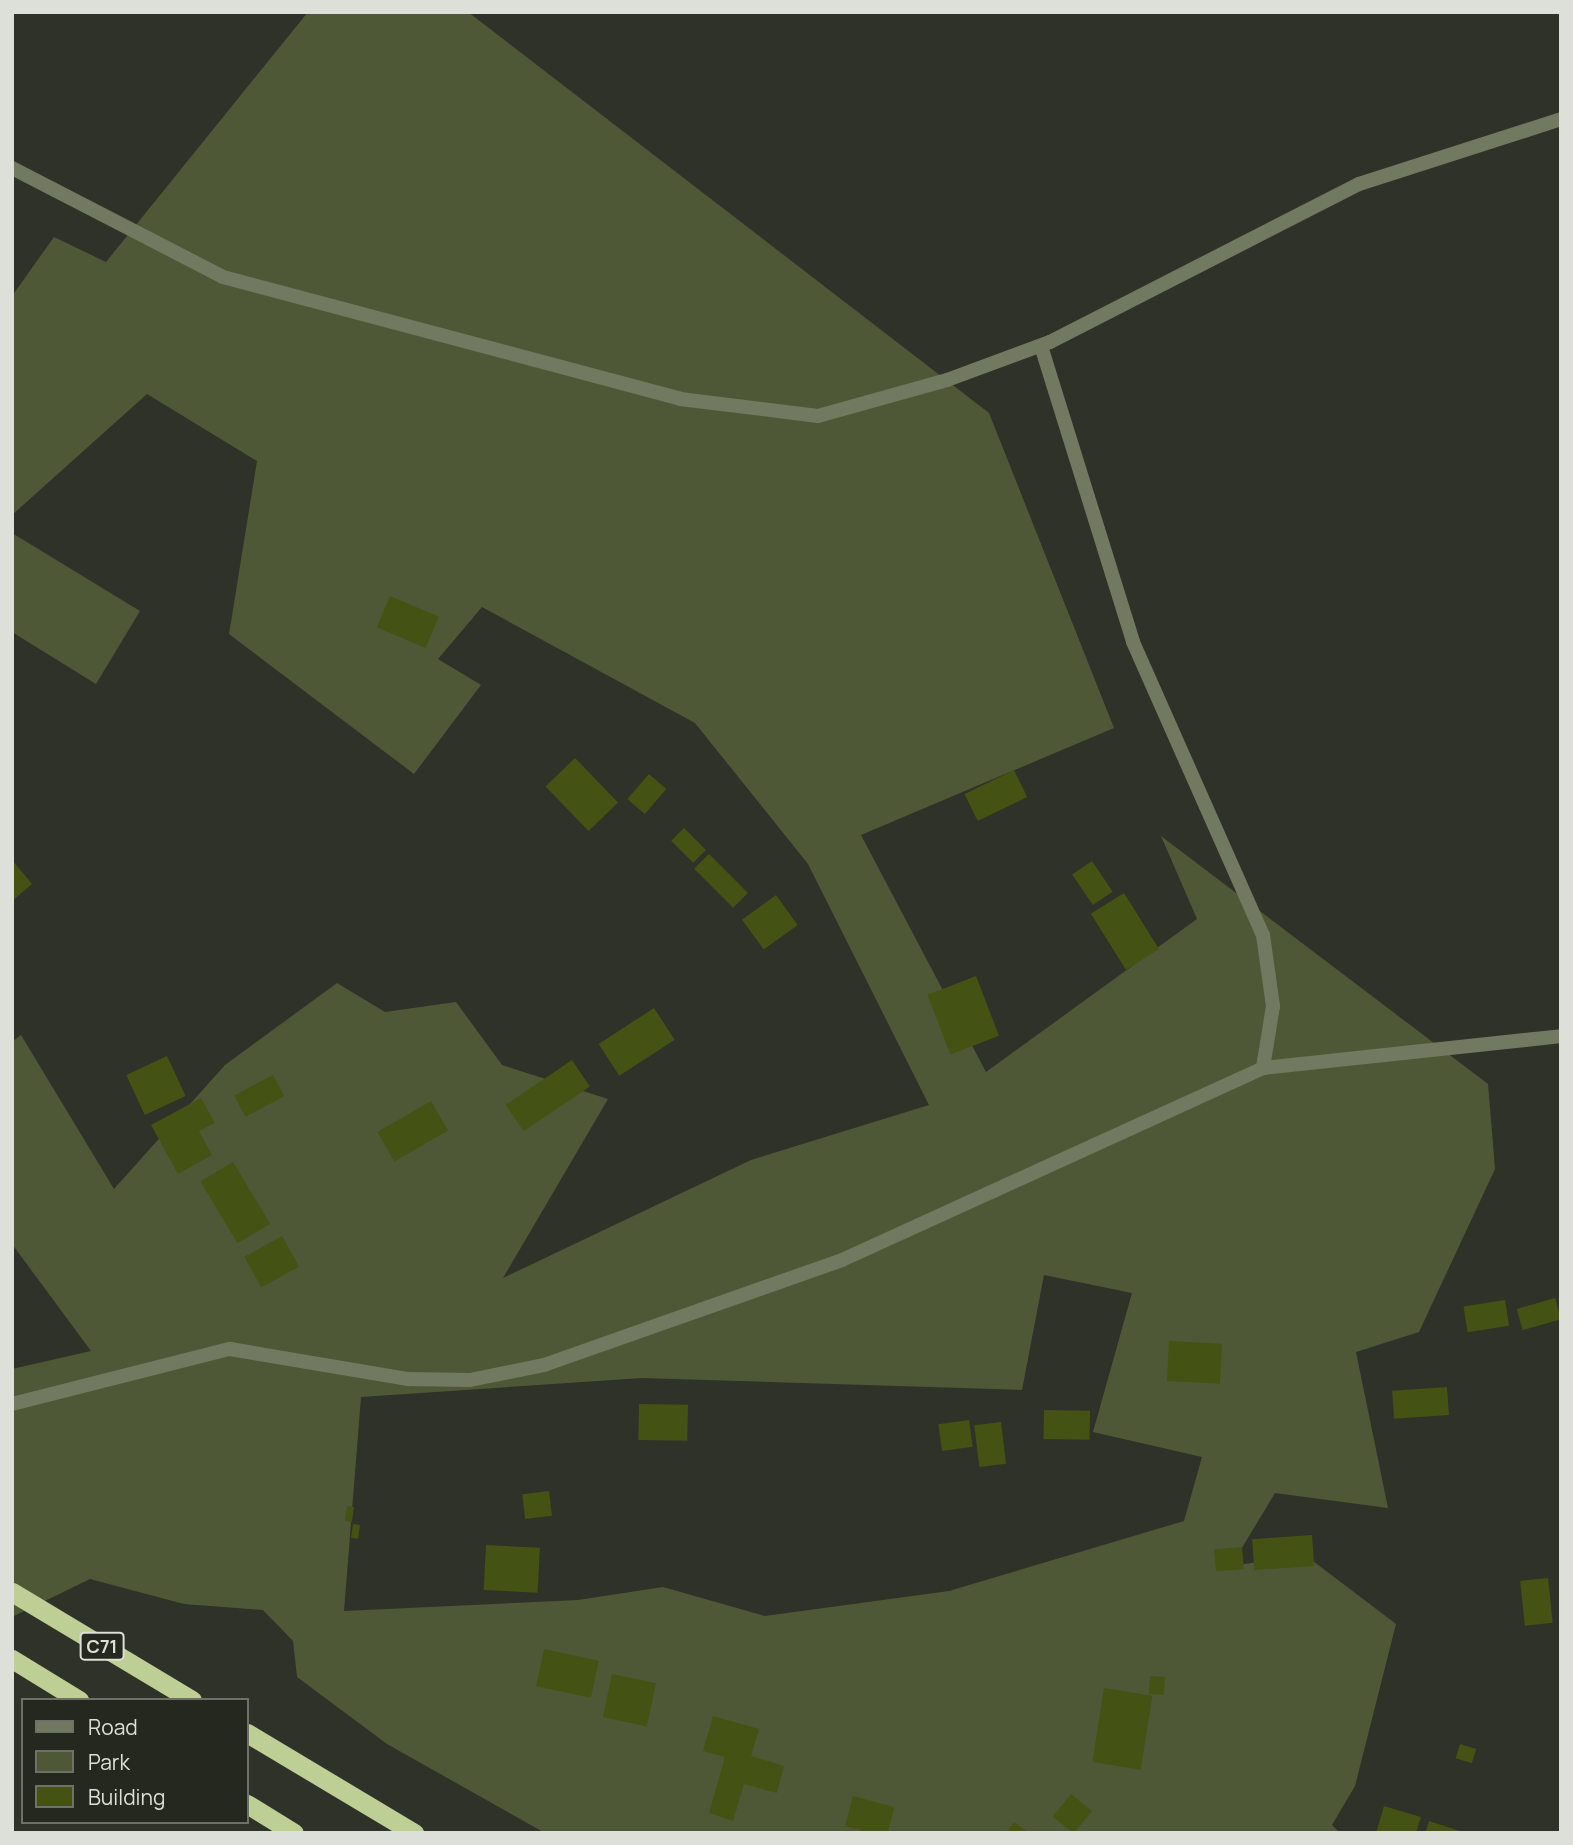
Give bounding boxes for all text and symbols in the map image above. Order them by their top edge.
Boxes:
road number: C71 [79,1632,125,1660]
legend [21,1698,248,1824]
text: Road [88,1713,138,1741]
text: Park [88,1748,130,1776]
text: Building [88,1783,165,1811]

